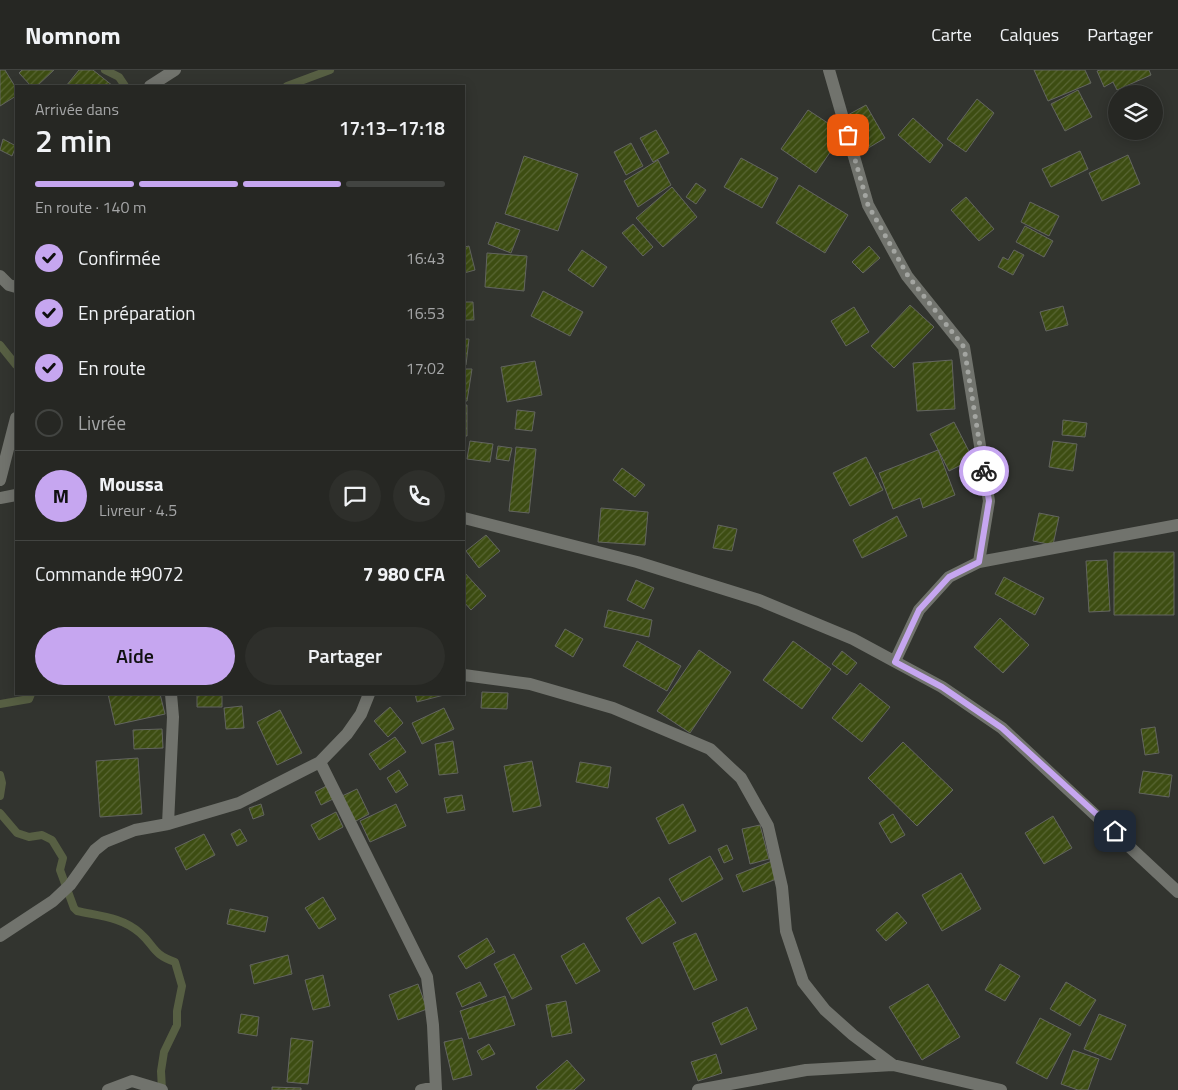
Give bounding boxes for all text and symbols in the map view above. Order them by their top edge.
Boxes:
text: Nomnom [25,17,121,53]
text: Carte [931,21,972,48]
text: Calques [1000,21,1059,48]
text: Partager [1087,21,1153,48]
map controls [1108,85,1163,140]
button: layers [1108,85,1163,140]
text: Arrivée dans [35,97,119,121]
text: 17:13–17:18 [339,113,445,142]
pin [827,114,869,156]
text: 2 min [35,116,112,164]
icon: bag [834,121,862,149]
text: En route · 140 m [35,195,146,219]
text: Confirmée [78,243,160,272]
icon: check [35,244,63,272]
text: 16:43 [406,246,445,270]
text: En préparation [78,298,196,327]
icon: check [35,299,63,327]
text: 16:53 [406,301,445,325]
text: En route [78,353,146,382]
icon: check [35,354,63,382]
text: 17:02 [406,356,445,380]
text: Livrée [78,408,126,437]
courier [959,446,1009,496]
icon: bike [970,457,998,485]
text: Moussa [99,469,163,498]
button: chat [329,470,381,522]
button: phone [393,470,445,522]
text: M [53,481,69,510]
text: Livreur · 4.5 [99,498,177,522]
text: Commande #9072 [35,559,184,588]
text: 7 980 CFA [363,559,445,588]
button: Aide [35,627,235,685]
button: Partager [245,627,445,685]
pin [1094,810,1136,852]
icon: home [1101,817,1129,845]

